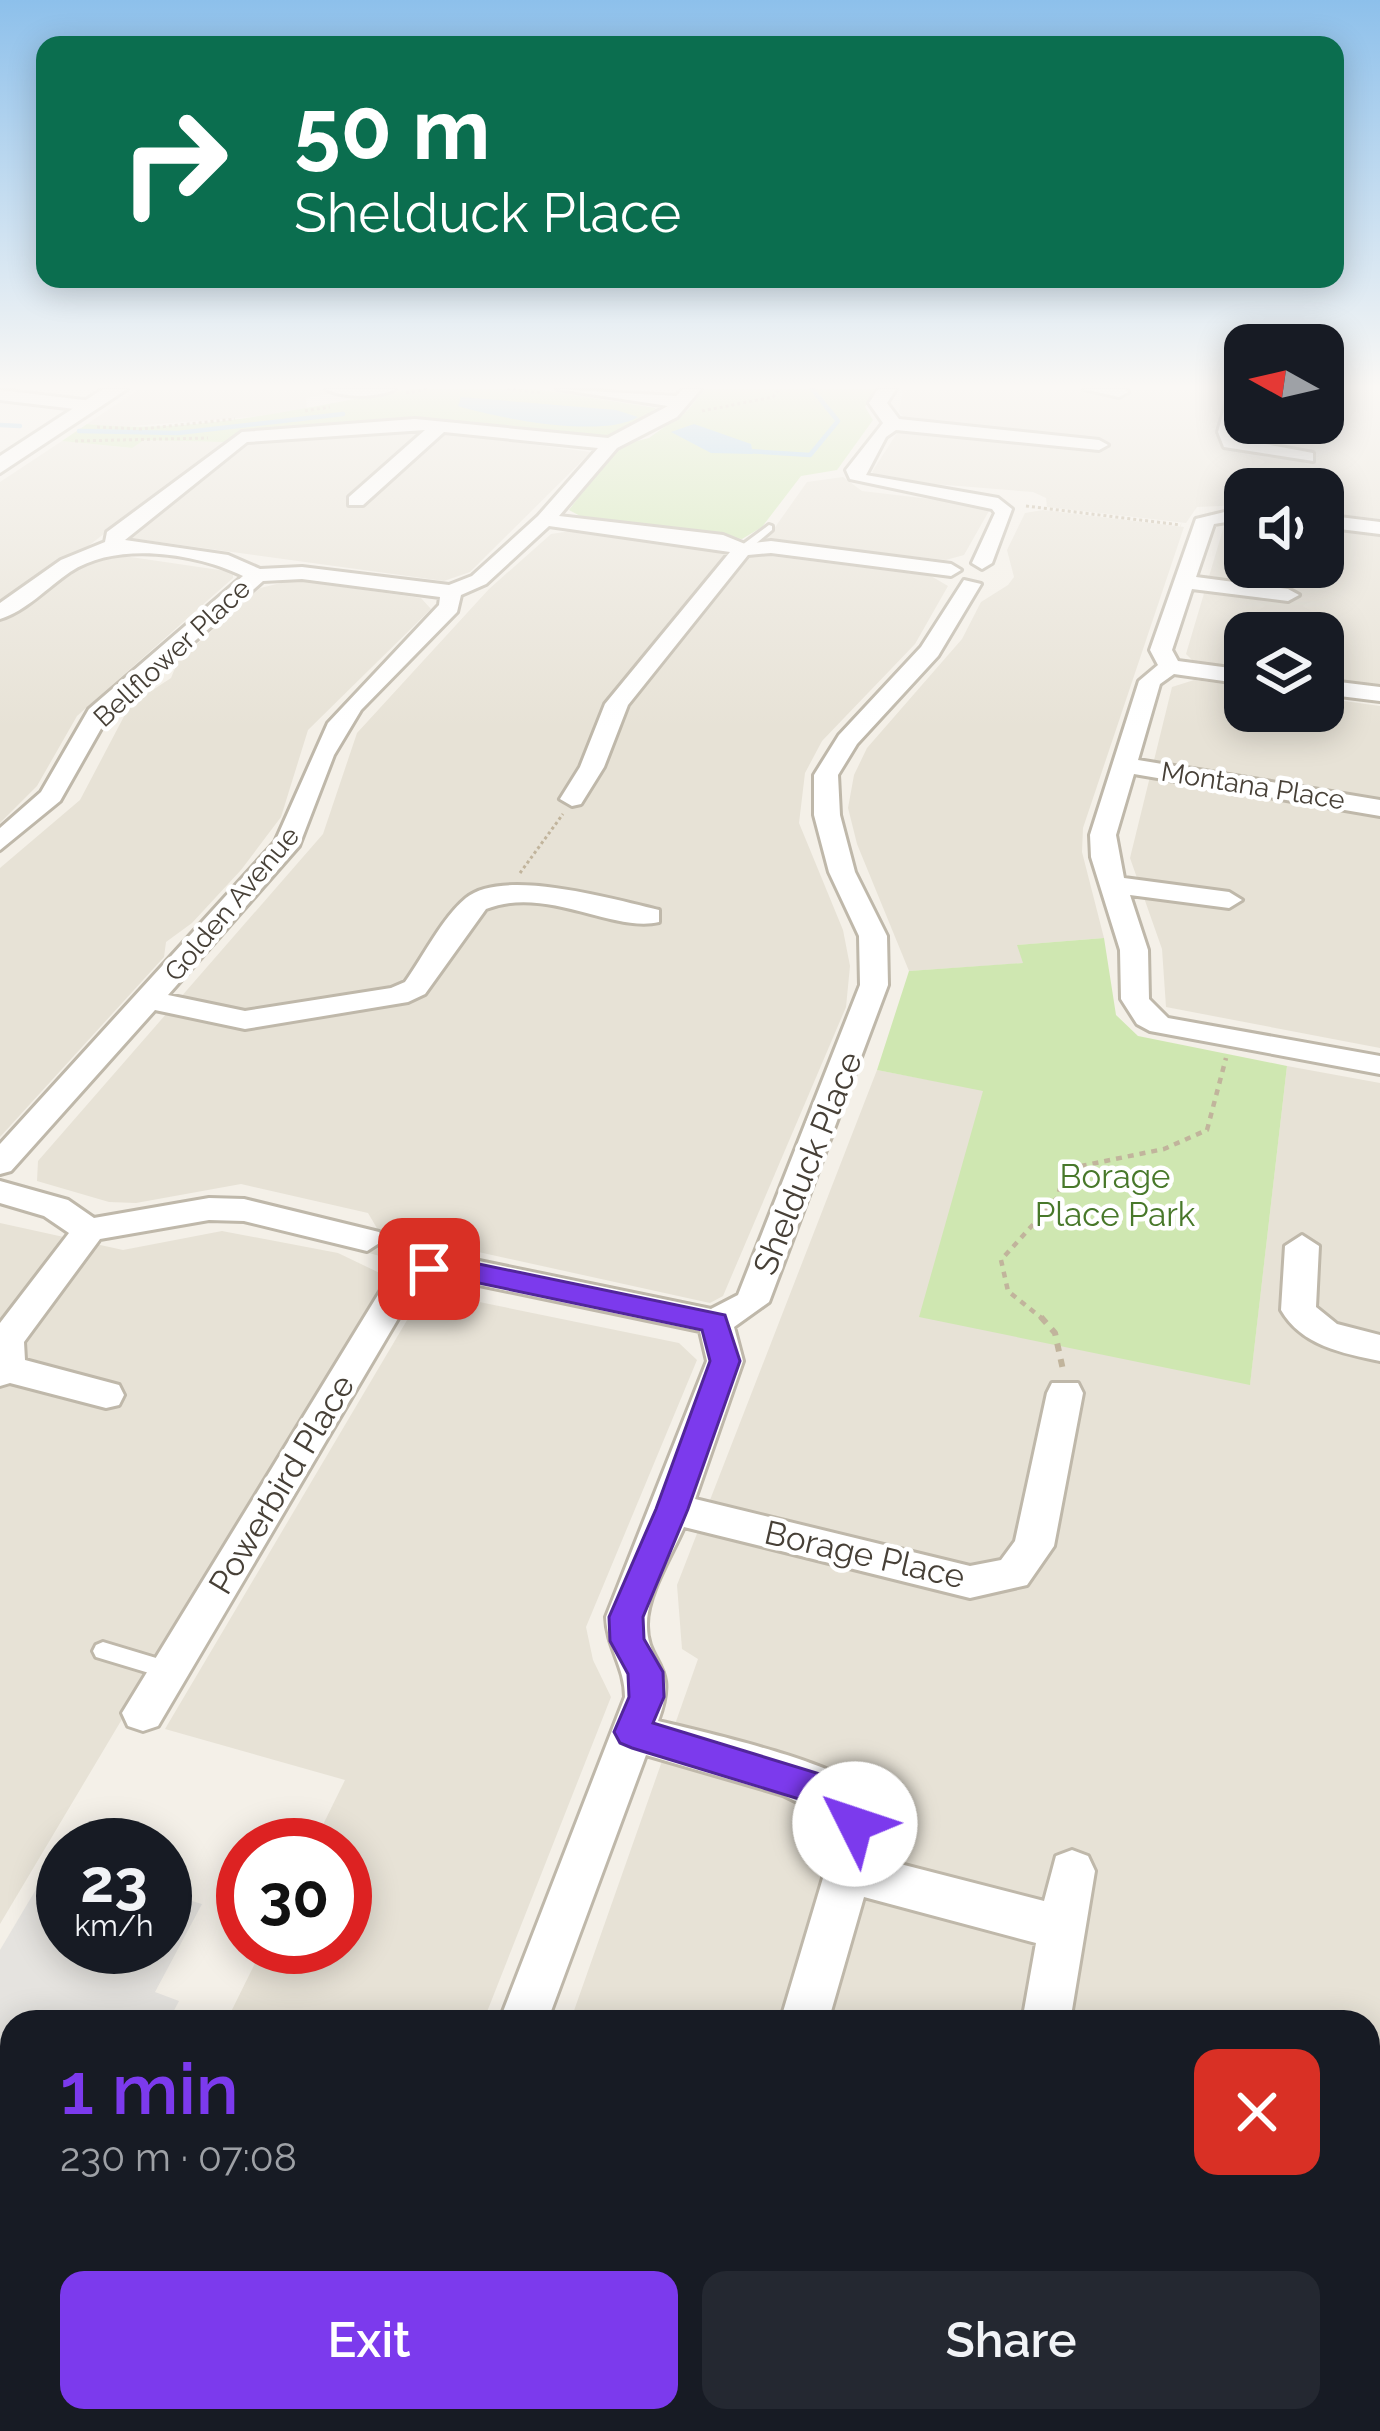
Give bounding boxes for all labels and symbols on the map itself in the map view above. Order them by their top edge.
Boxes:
north arrow [1224,324,1344,444]
street label: Bellflower Place [87,572,256,733]
street label: Montana Place [1159,756,1347,815]
street label: Golden Avenue [158,820,305,987]
street label: Shelduck Place [745,1046,870,1280]
park label: Borage Place Park [1035,1157,1196,1234]
pin [378,1218,480,1320]
street label: Powerbird Place [201,1368,362,1601]
street label: Borage Place [761,1513,969,1596]
position arrow [792,1761,918,1887]
speed limit sign: 30 [216,1818,372,1974]

